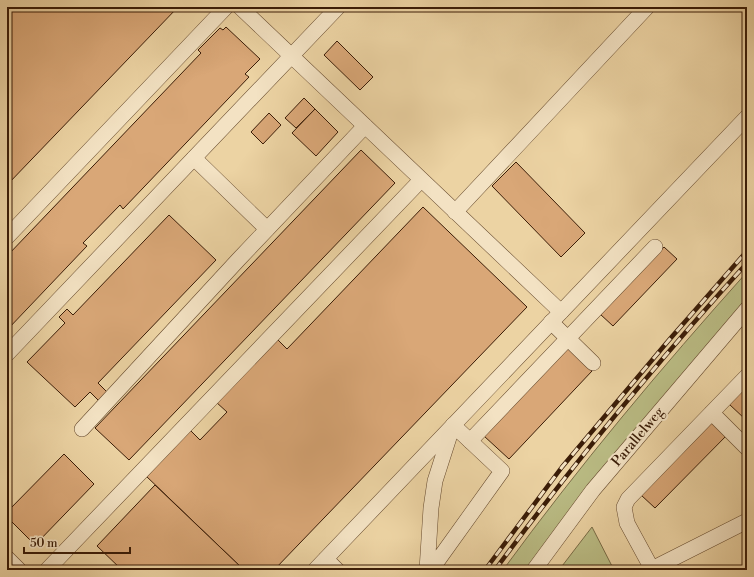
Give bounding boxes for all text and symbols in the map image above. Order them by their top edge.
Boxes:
street label: Parallelweg [608,403,669,471]
scale bar [24,529,130,555]
text: 50 m [30,536,58,551]

